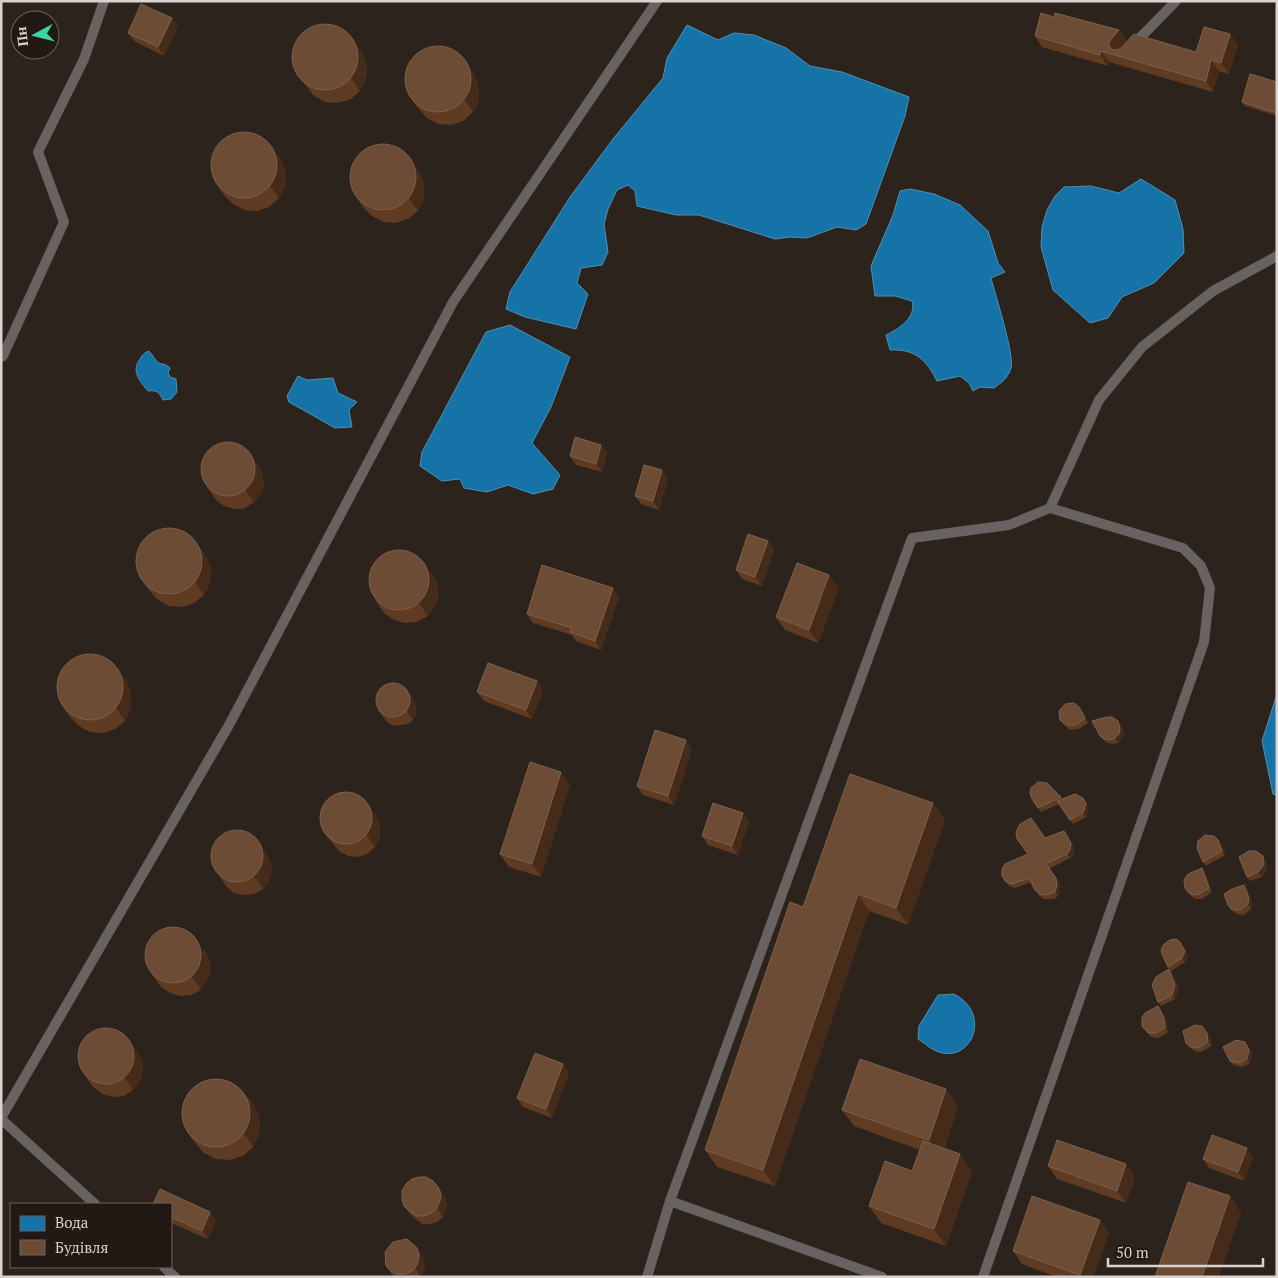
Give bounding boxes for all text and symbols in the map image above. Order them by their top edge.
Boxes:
north arrow [10,10,60,60]
text: Пн [11,26,32,48]
legend [10,1203,172,1268]
text: Вода [55,1212,89,1232]
scale bar [1108,1236,1263,1268]
text: Будівля [55,1237,108,1257]
text: 50 m [1116,1242,1149,1262]

